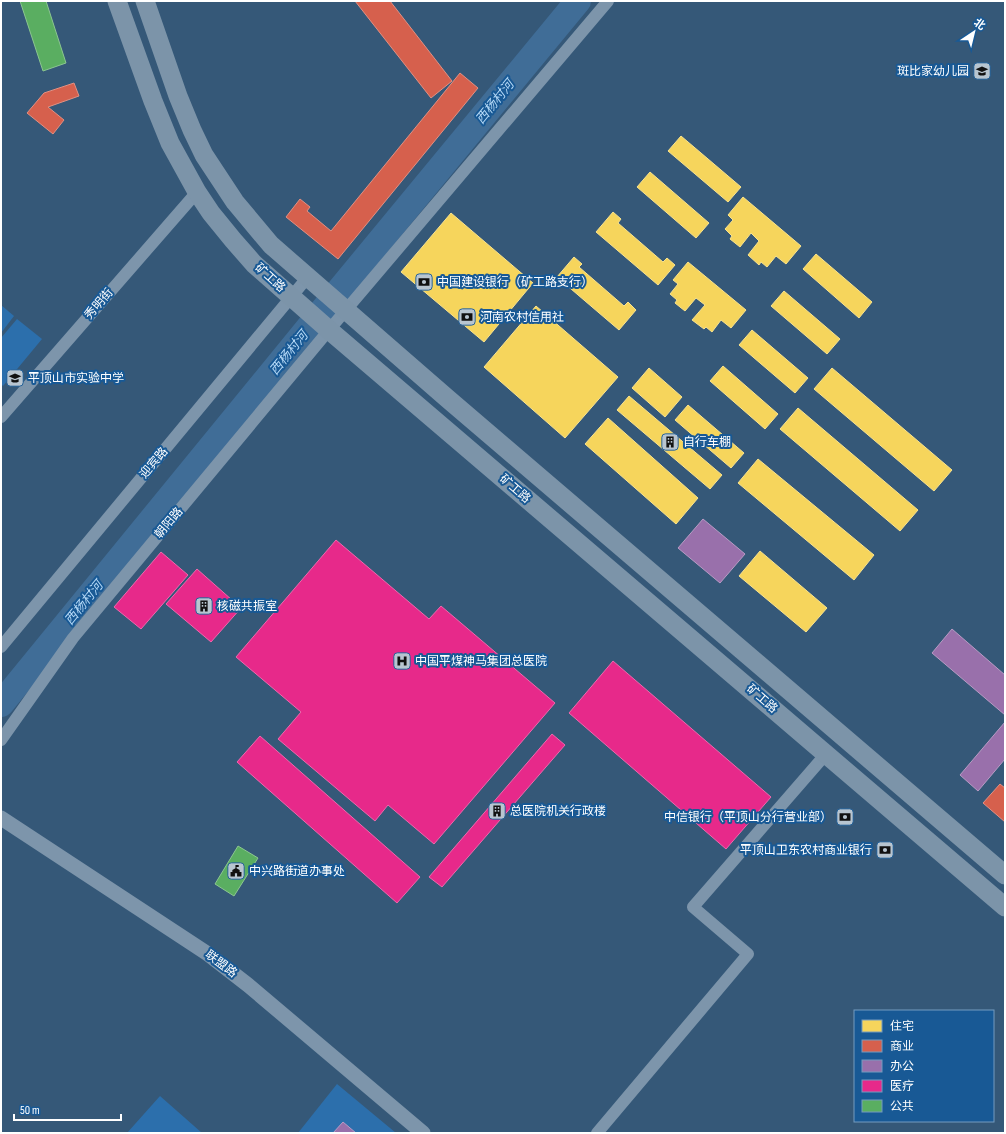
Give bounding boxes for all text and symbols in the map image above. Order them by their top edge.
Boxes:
north arrow [954,12,994,52]
text: 北 [971,16,988,33]
school or university icon: 斑比家幼儿园 [972,61,992,81]
place label: 斑比家幼儿园 [897,64,969,79]
water label: 西杨村河 [472,74,519,127]
street label: 矿工路 [252,260,288,296]
bank icon: 中国建设银行（矿工路支行） [414,272,434,292]
place label: 中国建设银行（矿工路支行） [437,275,593,290]
street label: 秀明街 [82,285,116,323]
bank icon: 河南农村信用社 [457,307,477,327]
place label: 河南农村信用社 [480,310,564,325]
water label: 西杨村河 [266,325,313,378]
school or university icon: 平顶山市实验中学 [5,368,25,388]
place label: 平顶山市实验中学 [28,371,124,386]
building icon: 自行车棚 [660,432,680,452]
place label: 自行车棚 [683,435,731,450]
street label: 迎宾路 [137,444,171,482]
street label: 矿工路 [496,472,534,506]
street label: 朝阳路 [152,504,186,542]
water label: 西杨村河 [61,575,108,628]
building icon: 核磁共振室 [194,596,214,616]
place label: 核磁共振室 [217,599,277,614]
hospital icon: 中国平煤神马集团总医院 [392,651,412,671]
place label: 中国平煤神马集团总医院 [415,654,547,669]
street label: 矿工路 [743,682,781,716]
building icon: 总医院机关行政楼 [487,801,507,821]
place label: 总医院机关行政楼 [510,804,606,819]
bank icon: 中信银行（平顶山分行营业部） [835,807,855,827]
place label: 中信银行（平顶山分行营业部） [664,810,832,825]
bank icon: 平顶山卫东农村商业银行 [875,840,895,860]
place label: 平顶山卫东农村商业银行 [740,843,872,858]
public building icon: 中兴路街道办事处 [226,861,246,881]
place label: 中兴路街道办事处 [249,864,345,879]
street label: 联盟路 [202,947,240,981]
legend [854,1010,994,1122]
text: 住宅 [890,1019,914,1034]
text: 商业 [890,1039,914,1054]
text: 办公 [890,1059,914,1074]
text: 医疗 [890,1079,914,1094]
scale bar [14,1096,121,1122]
text: 公共 [890,1099,914,1114]
text: 50 m [20,1103,40,1118]

